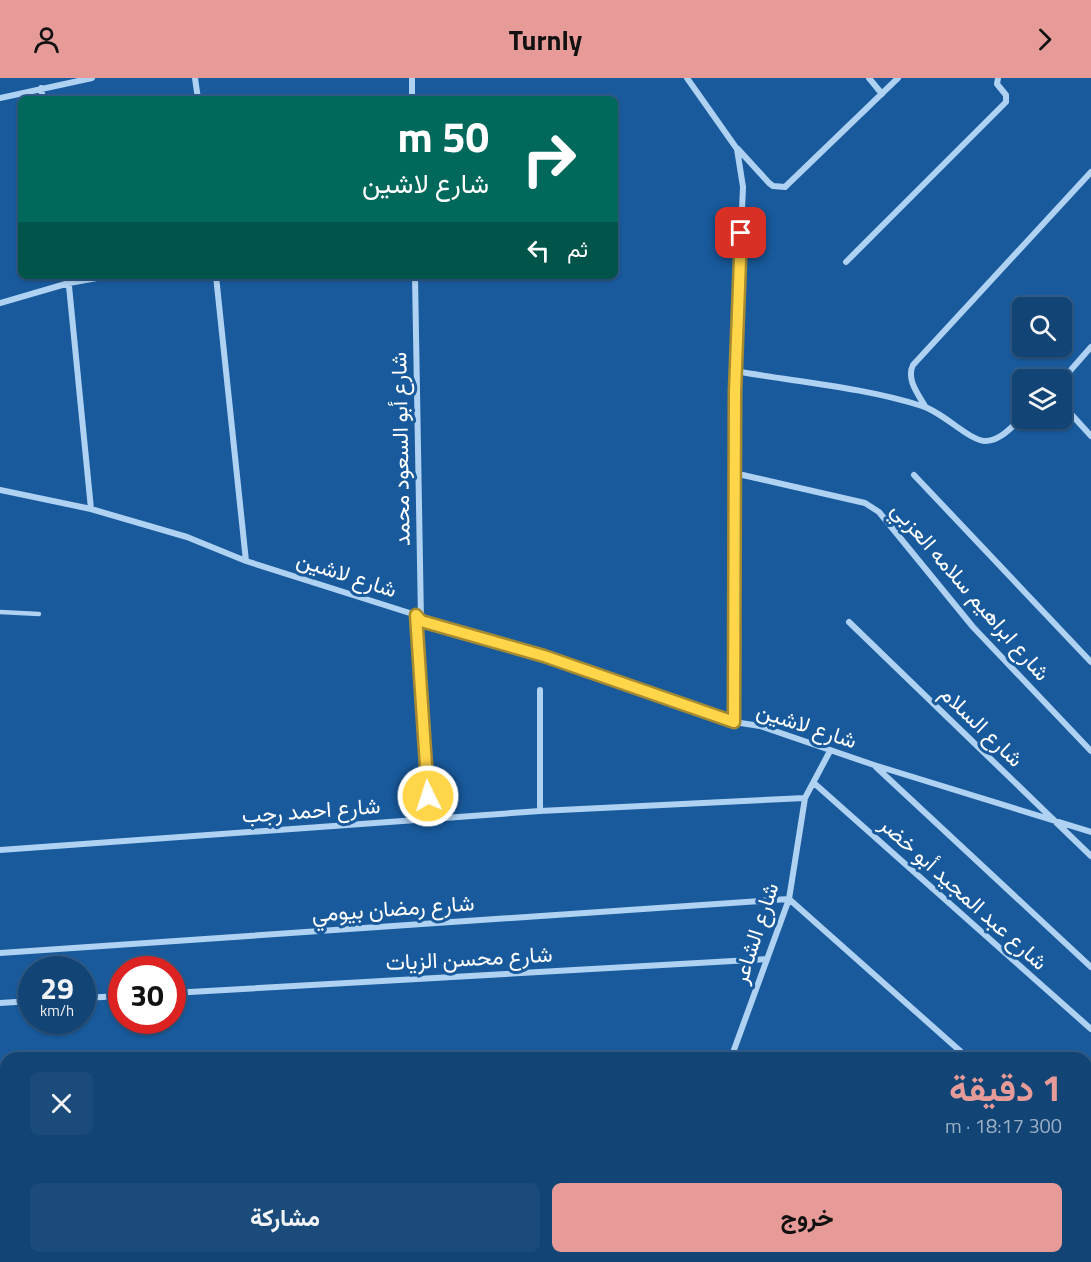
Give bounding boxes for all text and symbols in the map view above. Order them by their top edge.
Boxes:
text: Turnly [509,19,582,60]
icon: person [30,23,63,56]
icon: forward [1028,23,1061,56]
text: 50 m [397,104,489,168]
icon: right [510,120,588,198]
text: شارع لاشين [362,162,489,203]
pin [715,207,766,258]
icon: arrive [724,216,757,249]
text: ثم [567,232,588,266]
icon: left [522,234,555,267]
map controls [1012,297,1072,429]
button: search [1012,297,1072,357]
street label: شارع أبو السعود محمد [381,352,419,546]
button: layers [1012,369,1072,429]
street label: شارع ابراهيم سلامه العزبي [882,494,1059,690]
street label: شارع لاشين [293,542,401,606]
street label: شارع السلام [932,677,1032,775]
street label: شارع لاشين [753,693,861,757]
position arrow [396,764,460,828]
street label: شارع احمد رجب [240,788,382,832]
street label: شارع عبد المجيد أبو خضر [871,807,1056,978]
street label: شارع الشاعر [722,878,787,989]
street label: شارع رمضان بيومي [311,885,476,933]
street label: شارع محسن الزيات [385,937,553,979]
speed limit sign: 30 [108,956,186,1034]
text: 29 [40,965,74,1011]
text: km/h [40,999,74,1022]
text: 1 دقيقة [949,1060,1062,1115]
button: close [30,1072,93,1135]
text: 300 m · 18:17 [945,1110,1062,1141]
button: مشاركة [30,1183,540,1252]
button: خروج [552,1183,1062,1252]

